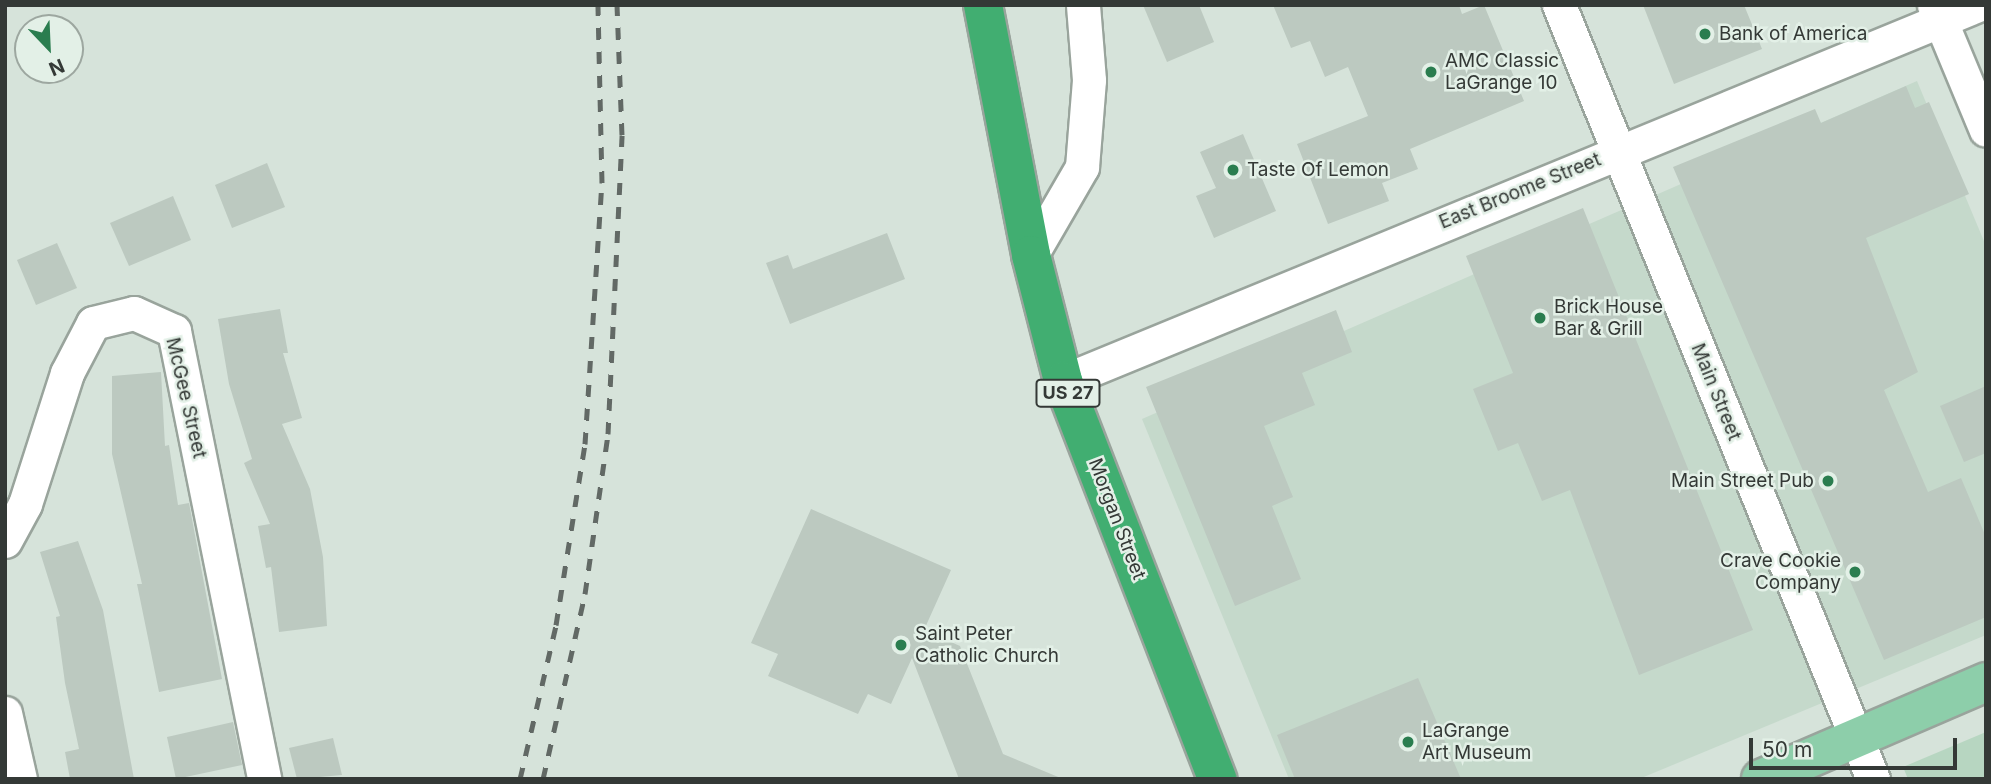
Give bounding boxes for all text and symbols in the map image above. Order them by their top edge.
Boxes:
north arrow [14,14,84,84]
place label: Bank of America [1719,23,1867,45]
marker: Bank of America [1697,26,1713,42]
place label: AMC Classic LaGrange 10 [1445,50,1559,94]
text: N [45,54,68,80]
marker: AMC Classic LaGrange 10 [1423,64,1439,80]
street label: East Broome Street [1436,148,1604,234]
place label: Taste Of Lemon [1247,159,1389,181]
marker: Taste Of Lemon [1225,162,1241,178]
place label: Brick House Bar & Grill [1554,296,1663,340]
marker: Brick House Bar & Grill [1532,310,1548,326]
street label: McGee Street [161,335,211,461]
street label: Main Street [1686,340,1746,444]
road number: US 27 [1035,379,1101,408]
street label: Morgan Street [1083,455,1151,583]
place label: Main Street Pub [1671,470,1814,492]
marker: Main Street Pub [1820,473,1836,489]
place label: Crave Cookie Company [1720,550,1841,594]
marker: Crave Cookie Company [1847,564,1863,580]
place label: Saint Peter Catholic Church [915,623,1059,667]
marker: Saint Peter Catholic Church [893,637,909,653]
place label: LaGrange Art Museum [1422,720,1532,764]
scale bar [1753,724,1961,768]
marker: LaGrange Art Museum [1400,734,1416,750]
text: 50 m [1762,737,1812,762]

